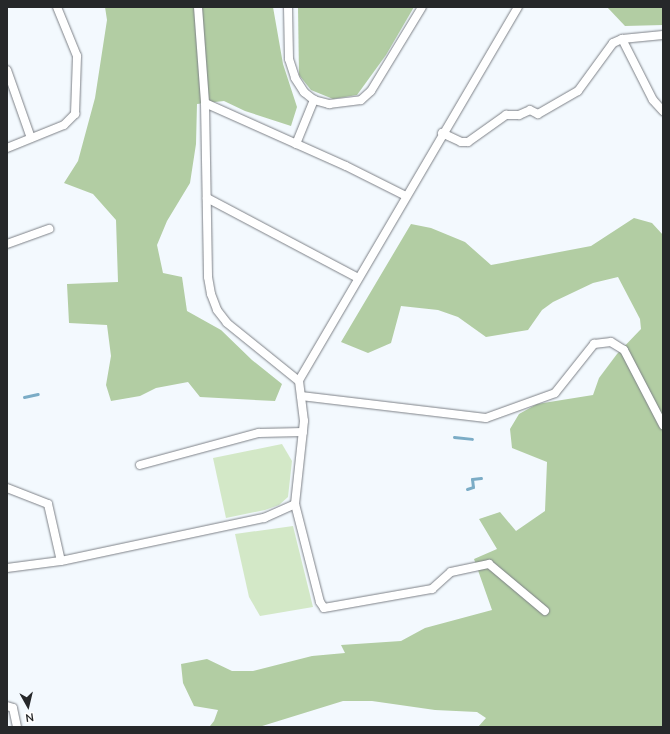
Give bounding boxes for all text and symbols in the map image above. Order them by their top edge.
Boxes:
north arrow [8,686,48,726]
text: N [25,710,35,725]

